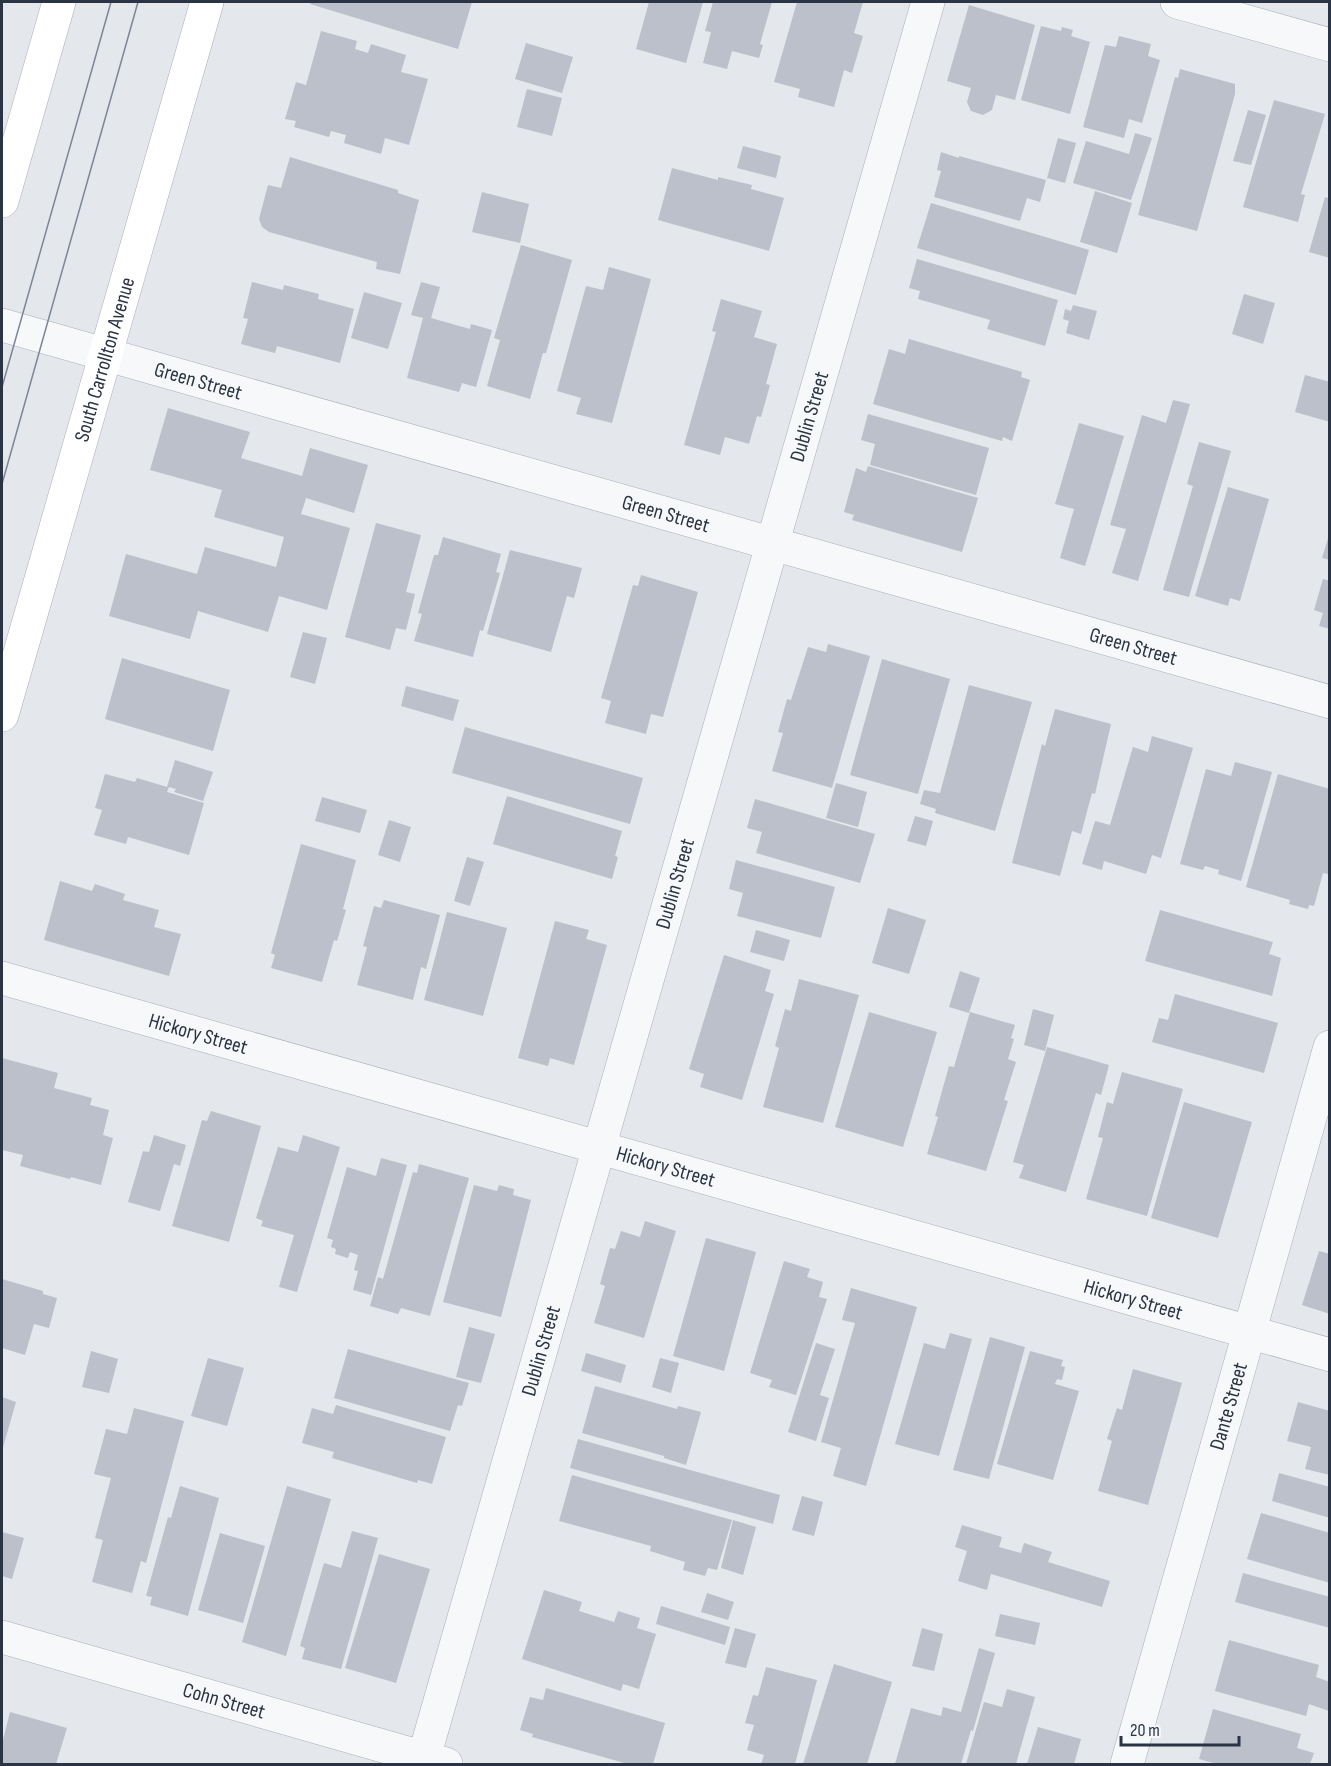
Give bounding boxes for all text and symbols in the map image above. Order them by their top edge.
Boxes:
street label: South Carrollton Avenue [69,274,140,445]
street label: Green Street [151,357,245,405]
street label: Dublin Street [785,369,834,465]
street label: Green Street [619,490,712,538]
street label: Green Street [1087,622,1180,671]
street label: Dublin Street [650,836,700,932]
street label: Hickory Street [146,1008,250,1060]
street label: Hickory Street [613,1141,718,1193]
street label: Hickory Street [1081,1274,1185,1326]
street label: Dublin Street [516,1303,566,1399]
street label: Dante Street [1205,1360,1253,1453]
street label: Cohn Street [180,1677,268,1725]
scale bar [1121,1709,1240,1747]
text: 20 m [1130,1720,1160,1741]

